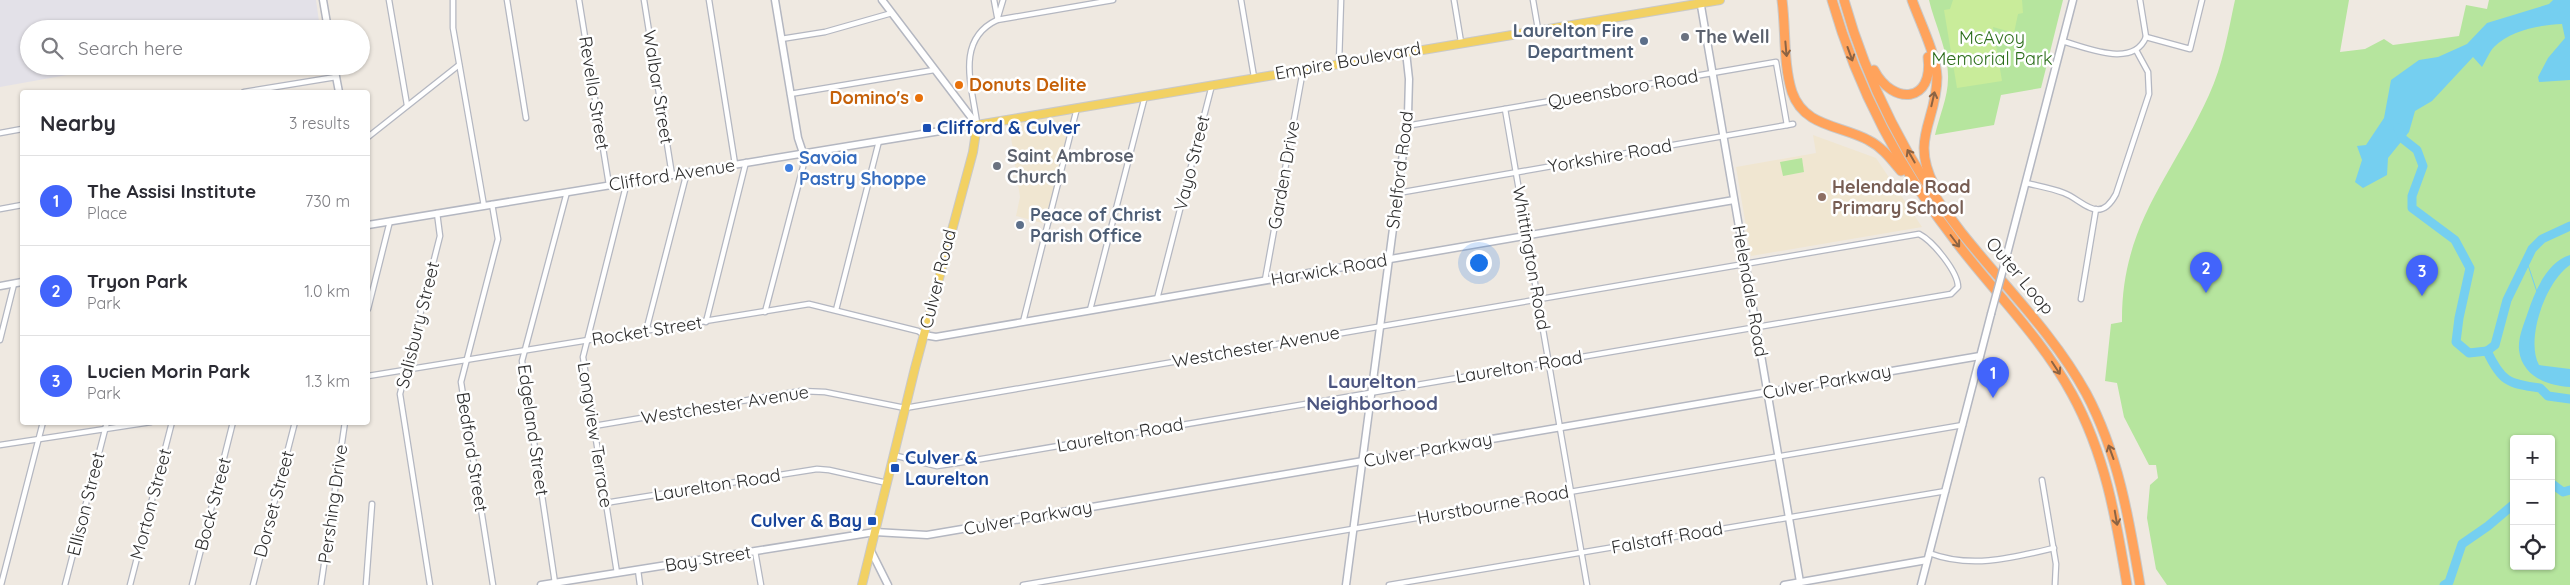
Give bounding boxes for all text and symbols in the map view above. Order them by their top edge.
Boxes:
place label: Laurelton Fire Department [1513,19,1634,63]
search box [20,20,370,75]
place label: The Well [1695,25,1770,48]
park label: McAvoy Memorial Park [1931,26,2053,70]
street label: Walbar Street [638,28,679,146]
marker: The Well [1679,31,1691,43]
icon: search [38,34,66,62]
street label: Revella Street [574,34,615,151]
marker: Laurelton Fire Department [1638,35,1650,47]
text: Search here [78,36,183,60]
street label: Empire Boulevard [1273,36,1423,85]
one-way arrow [1782,40,1791,56]
one-way arrow [1846,46,1855,61]
street label: Queensboro Road [1546,64,1700,113]
place label: Donuts Delite [969,73,1087,96]
marker: Donuts Delite [953,79,965,91]
place label: Domino's [829,86,909,109]
marker: Domino's [913,92,925,104]
one-way arrow [1929,92,1938,108]
text: Nearby [40,110,116,136]
street label: Shelford Road [1381,110,1418,230]
text: 3 results [289,113,350,133]
street label: Vayo Street [1169,113,1214,213]
place label: Clifford & Culver [937,116,1081,139]
street label: Garden Drive [1263,119,1304,231]
marker: Clifford & Culver [921,122,933,134]
street label: Yorkshire Road [1546,133,1674,178]
place label: Saint Ambrose Church [1007,144,1134,188]
place label: Savoia Pastry Shoppe [799,146,926,190]
one-way arrow [1906,149,1916,164]
street label: Clifford Avenue [607,153,737,196]
marker: Saint Ambrose Church [991,160,1003,172]
marker: Savoia Pastry Shoppe [783,162,795,174]
place label: Helendale Road Primary School [1832,175,1971,219]
text: The Assisi Institute [87,179,256,203]
street label: Whittington Road [1507,184,1555,332]
text: 1 [53,191,59,211]
text: 730 m [305,191,350,211]
marker: Helendale Road Primary School [1816,191,1828,203]
text: Place [87,203,127,223]
place label: Peace of Christ Parish Office [1030,203,1162,247]
marker: Peace of Christ Parish Office [1014,219,1026,231]
street label: Helendale Road [1728,223,1773,358]
street label: Culver Road [914,227,961,331]
street label: Outer Loop [1981,232,2060,319]
one-way arrow [1950,234,1960,248]
street label: Harwick Road [1269,248,1389,291]
your location [1466,250,1492,276]
pin: 2 [2190,252,2222,293]
pin: 3 [2406,255,2438,296]
street label: Salisbury Street [391,259,444,391]
text: Tryon Park [87,269,188,293]
text: 2 [51,281,61,301]
text: 1.0 km [304,281,350,301]
text: Park [87,293,121,313]
street label: Rocket Street [590,310,704,351]
street label: Westchester Avenue [1170,320,1341,373]
street label: Laurelton Road [1454,345,1584,388]
pin: 1 [1977,357,2009,398]
text: Lucien Morin Park [87,359,250,383]
street label: Culver Parkway [1761,359,1893,404]
one-way arrow [2051,360,2061,374]
street label: Longview Terrace [573,361,618,509]
street label: Edgeland Street [513,363,554,497]
district label: Laurelton Neighborhood [1306,369,1438,415]
text: 3 [52,371,60,391]
text: 1.3 km [305,371,350,391]
street label: Westchester Avenue [639,380,810,429]
text: Park [87,383,121,403]
street label: Bedford Street [452,390,493,513]
street label: Laurelton Road [1055,412,1185,457]
street label: Culver Parkway [1362,427,1494,472]
map controls [2510,435,2555,570]
button: + [2510,435,2555,480]
street label: Pershing Drive [313,443,352,565]
one-way arrow [2106,445,2115,460]
street label: Morton Street [125,446,176,562]
place label: Culver & Laurelton [905,446,989,490]
street label: Dorset Street [248,448,299,560]
street label: Ellison Street [62,450,110,558]
street label: Bock Street [189,455,236,553]
marker: Culver & Laurelton [889,462,901,474]
street label: Laurelton Road [652,463,782,506]
street label: Hurstbourne Road [1415,480,1571,529]
button: − [2510,480,2555,525]
street label: Culver Parkway [962,495,1094,540]
place label: Culver & Bay [751,509,862,532]
one-way arrow [2111,509,2121,525]
marker: Culver & Bay [866,515,878,527]
street label: Falstaff Road [1609,516,1724,559]
button: locate [2510,525,2555,570]
street label: Bay Street [663,540,753,577]

